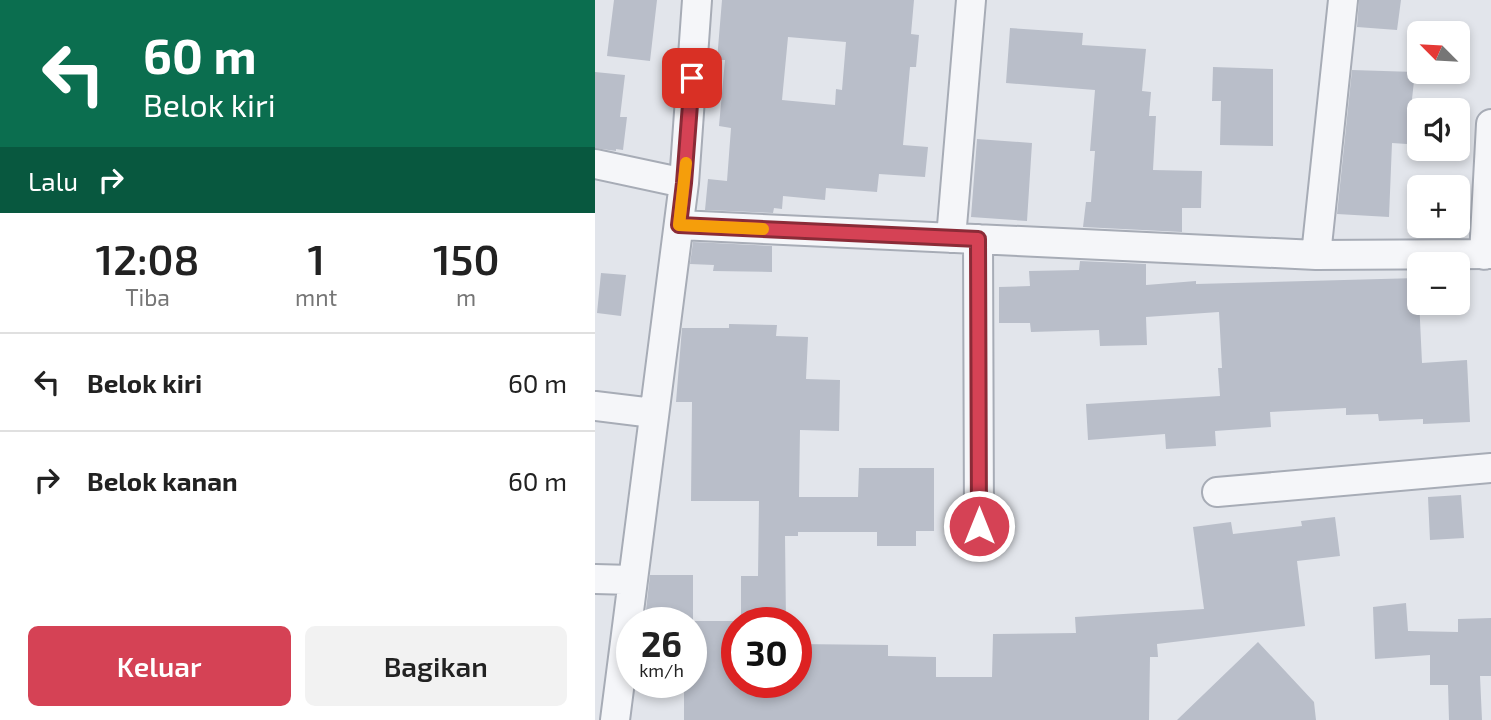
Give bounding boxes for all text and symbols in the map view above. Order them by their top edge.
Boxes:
north arrow [1407,21,1470,84]
map controls [1407,21,1470,315]
text: 60 m [143,25,257,84]
icon: left [28,28,119,119]
pin [662,48,722,108]
icon: arrive [673,59,711,97]
text: Belok kiri [143,85,276,123]
button: sound [1407,98,1470,161]
icon: right [92,161,130,199]
text: Lalu [28,165,78,196]
button: + [1407,175,1470,238]
text: 12:08 [96,233,200,283]
text: 1 [307,233,325,283]
text: 150 [433,233,499,283]
button: − [1407,252,1470,315]
text: Tiba [125,283,170,311]
text: mnt [295,283,337,311]
text: m [456,283,476,311]
icon: left [28,363,66,401]
text: Belok kiri [87,367,202,398]
text: 60 m [508,367,567,398]
icon: right [28,461,66,499]
text: Belok kanan [87,465,238,496]
text: 60 m [508,465,567,496]
position arrow [942,489,1016,563]
speed limit sign: 30 [721,607,812,698]
text: 26 [641,622,682,664]
button: Keluar [28,626,291,706]
button: Bagikan [305,626,567,706]
text: km/h [639,659,684,681]

